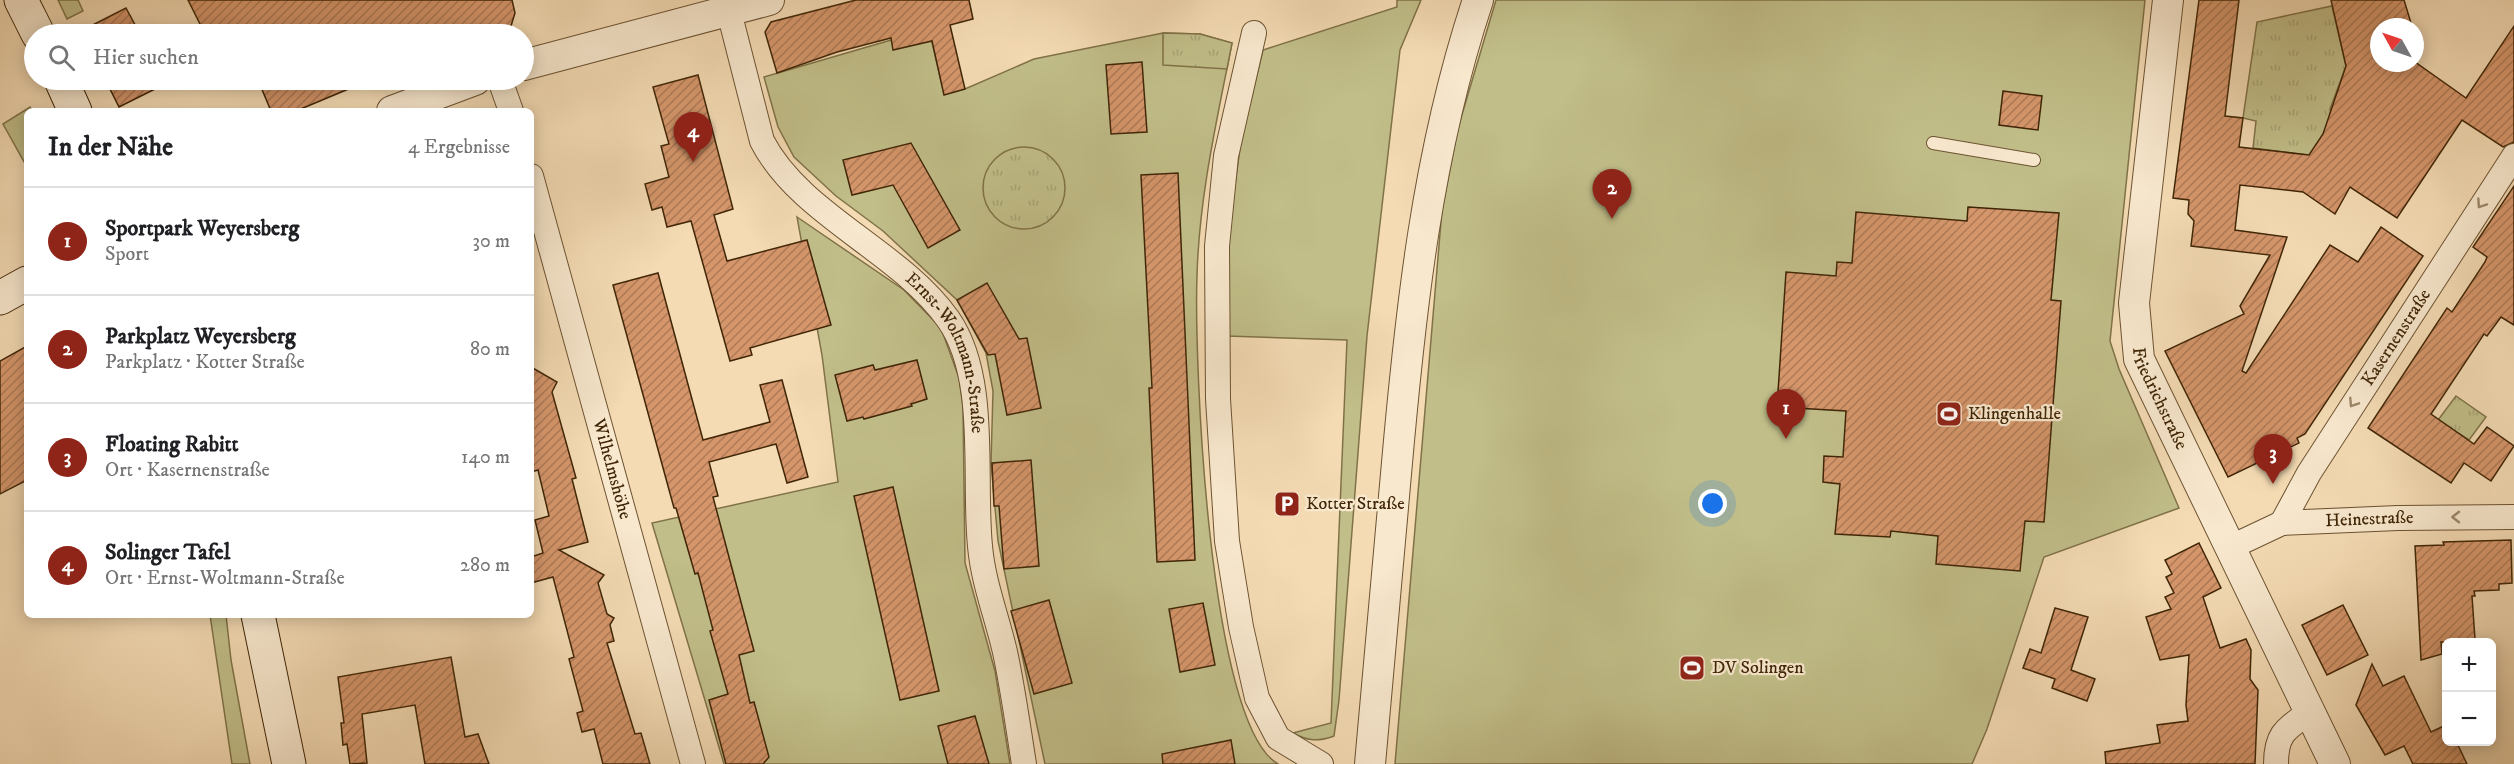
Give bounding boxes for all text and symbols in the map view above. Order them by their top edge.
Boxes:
north arrow [2370,18,2424,72]
search box [24,24,534,90]
icon: search [45,41,78,74]
text: Hier suchen [93,44,199,71]
pin: 4 [674,112,712,162]
text: In der Nähe [48,131,173,164]
text: 4 Ergebnisse [408,135,510,160]
pin: 2 [1592,170,1632,219]
one-way arrow [2477,198,2489,208]
text: Sportpark Weyersberg [105,215,299,242]
text: 1 [64,229,71,254]
text: 30 m [472,229,510,254]
text: Sport [105,242,149,267]
street label: Ernst-Woltmann-Straße [900,268,988,434]
street label: Kasernenstraße [2357,285,2436,390]
text: Parkplatz Weyersberg [105,323,296,350]
text: 2 [63,337,72,362]
text: 80 m [470,337,510,362]
street label: Friedrichstraße [2127,346,2192,453]
text: Parkplatz · Kotter Straße [105,350,305,375]
pin: 1 [1766,390,1806,439]
one-way arrow [2349,396,2360,407]
sports icon: Klingenhalle [1934,399,1964,429]
place label: Klingenhalle [1968,403,2061,425]
street label: Wilhelmshöhe [587,415,636,522]
text: Floating Rabitt [105,431,239,458]
pin: 3 [2254,434,2292,484]
text: 3 [64,445,71,470]
text: 140 m [461,445,510,470]
text: Ort · Kasernenstraße [105,458,270,483]
parking icon: Kotter Straße [1272,489,1302,519]
your location [1698,489,1727,518]
place label: Kotter Straße [1306,493,1405,515]
street label: Heinestraße [2325,507,2414,532]
one-way arrow [2451,511,2460,523]
text: Solinger Tafel [105,539,230,566]
text: 4 [62,553,73,578]
text: 280 m [460,553,510,578]
text: Ort · Ernst-Woltmann-Straße [105,566,345,591]
map controls [2442,638,2496,746]
button: + [2442,638,2496,692]
sports icon: DV Solingen [1677,653,1707,683]
place label: DV Solingen [1712,657,1804,679]
button: − [2442,692,2496,746]

